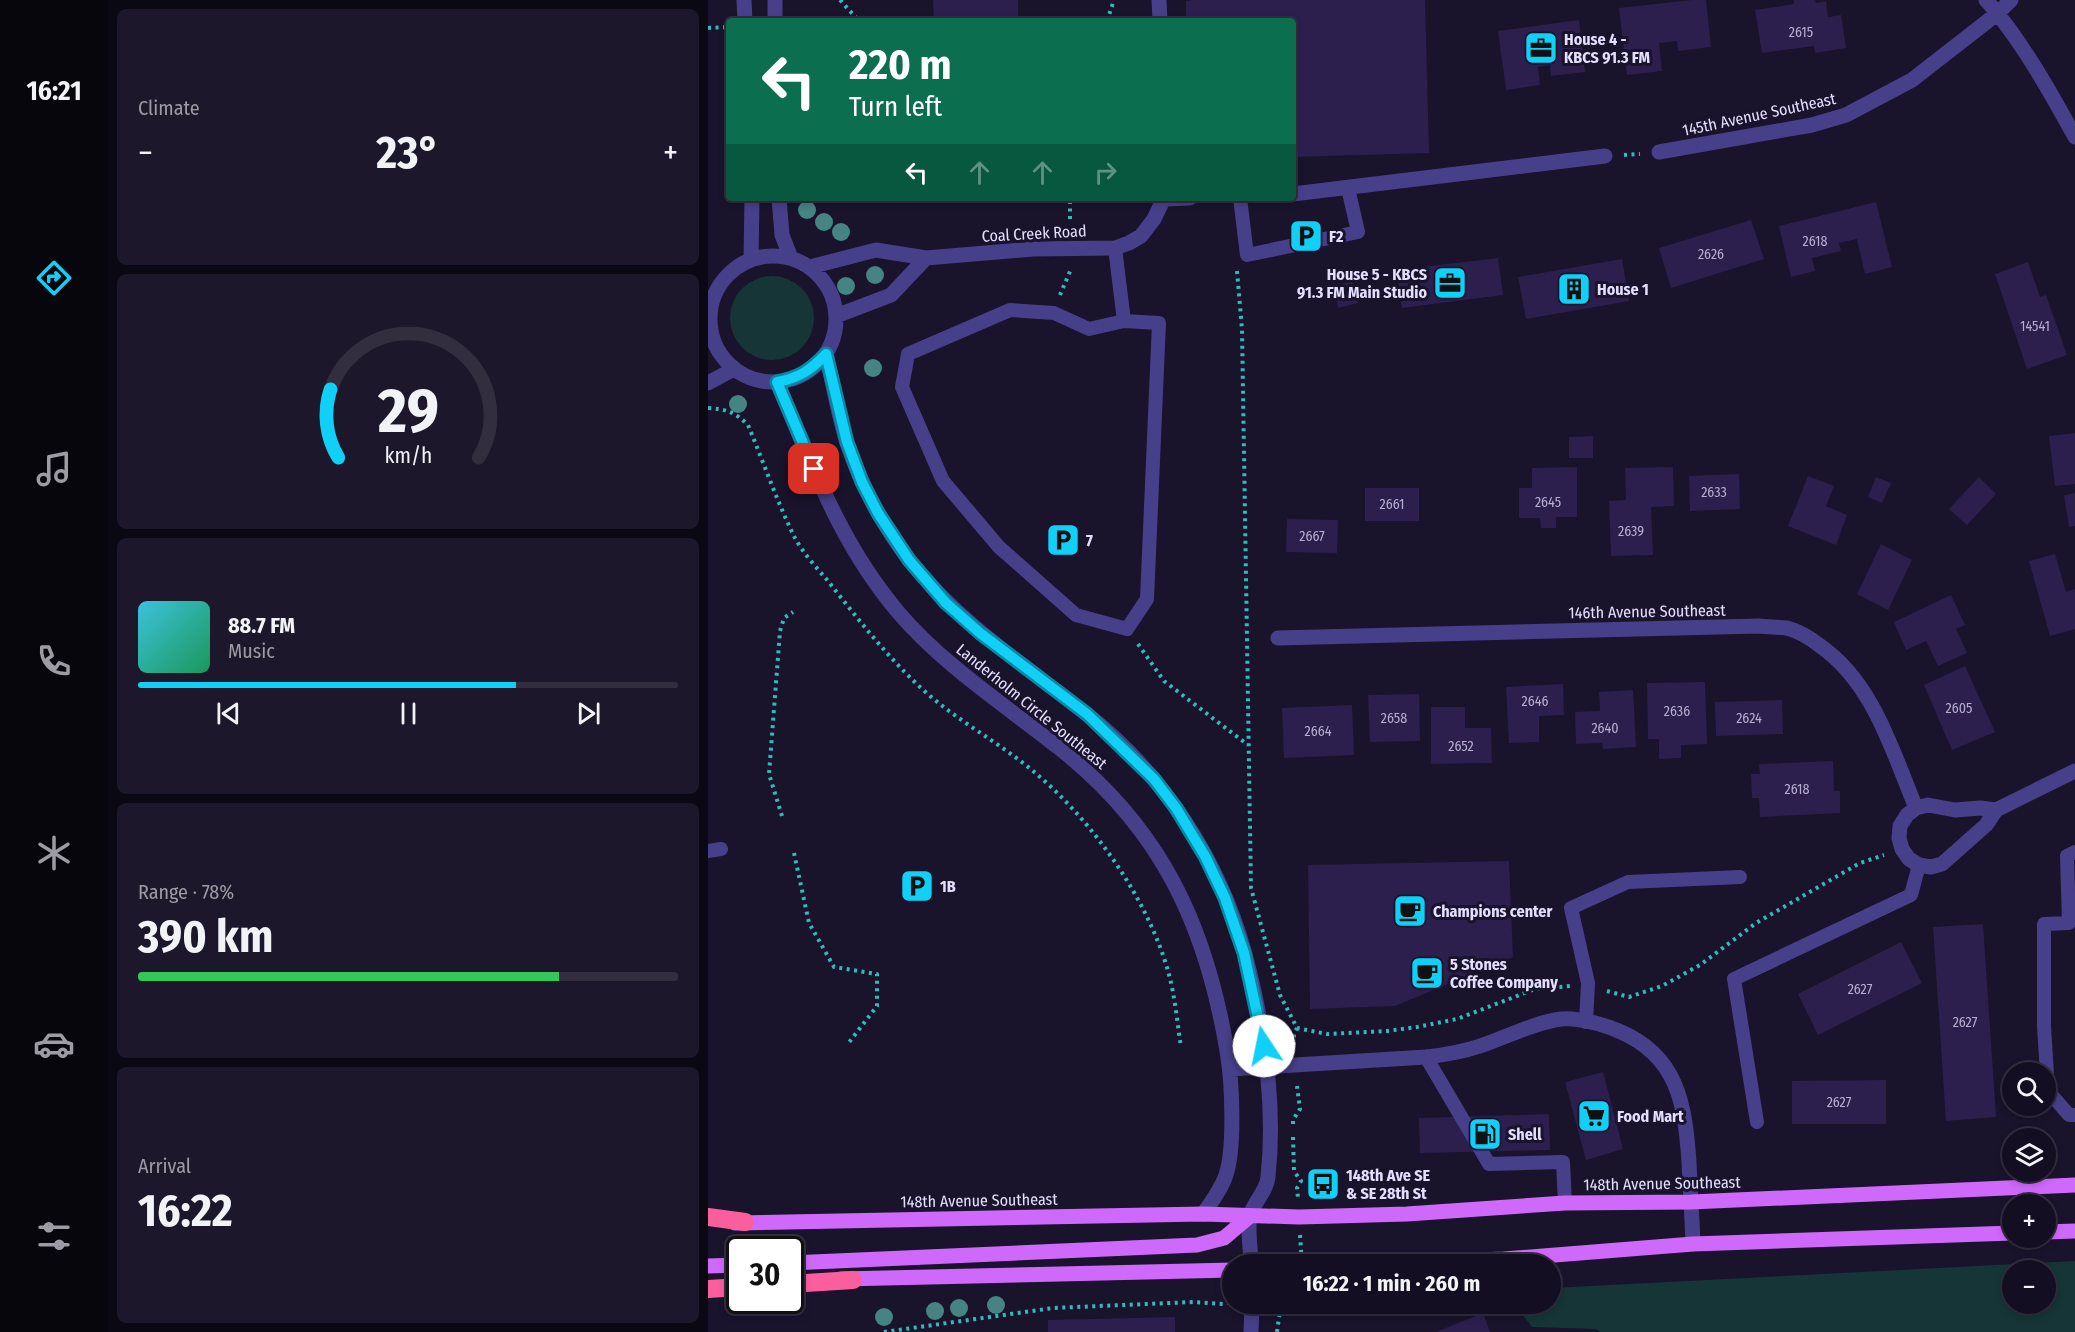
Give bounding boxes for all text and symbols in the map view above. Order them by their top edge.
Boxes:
house number: 2615 [1789,24,1813,41]
office icon: House 4 - KBCS 91.3 FM [1523,30,1559,66]
place label: House 4 - KBCS 91.3 FM [1564,30,1650,67]
text: 220 m [849,40,952,90]
icon: left [750,42,828,120]
text: 16:21 [26,75,82,107]
street label: 145th Avenue Southeast [1681,89,1838,140]
text: Turn left [849,91,942,123]
text: Climate [138,96,200,120]
text: 23° [376,126,440,180]
text: − [138,133,153,173]
text: + [663,133,678,173]
icon: left [900,156,933,189]
icon: ahead [963,156,996,189]
icon: ahead [1026,156,1059,189]
icon: right [1089,156,1122,189]
parking icon: F2 [1288,218,1324,254]
street label: Coal Creek Road [981,221,1087,246]
place label: F2 [1329,227,1344,246]
house number: 2618 [1803,233,1827,250]
house number: 2626 [1698,246,1724,263]
icon: directions [33,257,75,299]
place label: House 5 - KBCS 91.3 FM Main Studio [1297,265,1427,302]
office icon: House 5 - KBCS 91.3 FM Main Studio [1432,265,1468,301]
building icon: House 1 [1556,271,1592,307]
place label: House 1 [1597,280,1649,299]
house number: 14541 [2020,318,2050,335]
text: 29 [377,375,438,450]
pin [788,443,839,494]
text: km/h [384,444,432,470]
icon: music [33,448,75,490]
icon: arrive [797,452,830,485]
house number: 2633 [1701,484,1727,501]
house number: 2645 [1535,494,1561,511]
house number: 2661 [1380,496,1404,513]
parking icon: 7 [1045,522,1081,558]
house number: 2639 [1618,523,1644,540]
house number: 2667 [1299,528,1325,545]
place label: 7 [1086,531,1093,550]
street label: 146th Avenue Southeast [1568,601,1726,622]
text: 88.7 FM [228,612,295,639]
text: Music [228,639,275,663]
icon: phone [33,640,75,682]
street label: Landerholm Circle Southeast [953,640,1111,774]
house number: 2646 [1522,693,1548,710]
icon: previous [212,697,245,730]
icon: pause [392,697,425,730]
icon: next [572,697,605,730]
house number: 2605 [1946,700,1972,717]
house number: 2636 [1664,703,1690,720]
house number: 2658 [1381,710,1407,727]
house number: 2624 [1736,710,1762,727]
house number: 2640 [1591,720,1619,737]
house number: 2664 [1305,723,1332,740]
house number: 2652 [1448,738,1474,755]
house number: 2618 [1785,781,1809,798]
icon: climate [33,832,75,874]
parking icon: 1B [899,868,935,904]
place label: 1B [940,877,956,896]
text: Range · 78% [138,880,234,904]
cafe icon: Champions center [1392,893,1428,929]
place label: Champions center [1433,902,1552,921]
text: 390 km [138,910,273,964]
cafe icon: 5 Stones Coffee Company [1409,955,1445,991]
place label: 5 Stones Coffee Company [1450,955,1558,992]
house number: 2627 [1848,981,1873,998]
position arrow [1232,1014,1296,1078]
house number: 2627 [1953,1014,1978,1031]
icon: car [33,1023,75,1065]
map controls [2002,1062,2056,1314]
button: search [2002,1062,2056,1116]
house number: 2627 [1827,1094,1852,1111]
supermarket icon: Food Mart [1576,1098,1612,1134]
place label: Food Mart [1617,1107,1684,1126]
fuel station icon: Shell [1467,1116,1503,1152]
place label: Shell [1508,1125,1542,1144]
button: layers [2002,1128,2056,1182]
text: Arrival [138,1154,191,1178]
bus stop icon: 148th Ave SE & SE 28th St [1305,1166,1341,1202]
place label: 148th Ave SE & SE 28th St [1346,1166,1431,1203]
street label: 148th Avenue Southeast [1583,1173,1742,1194]
text: 16:22 [138,1184,233,1238]
street label: 148th Avenue Southeast [900,1190,1059,1211]
button: + [2002,1194,2056,1248]
icon: filters [33,1215,75,1257]
speed limit sign: 30 [726,1236,804,1314]
button: − [2002,1260,2056,1314]
text: 16:22 · 1 min · 260 m [1303,1270,1480,1297]

